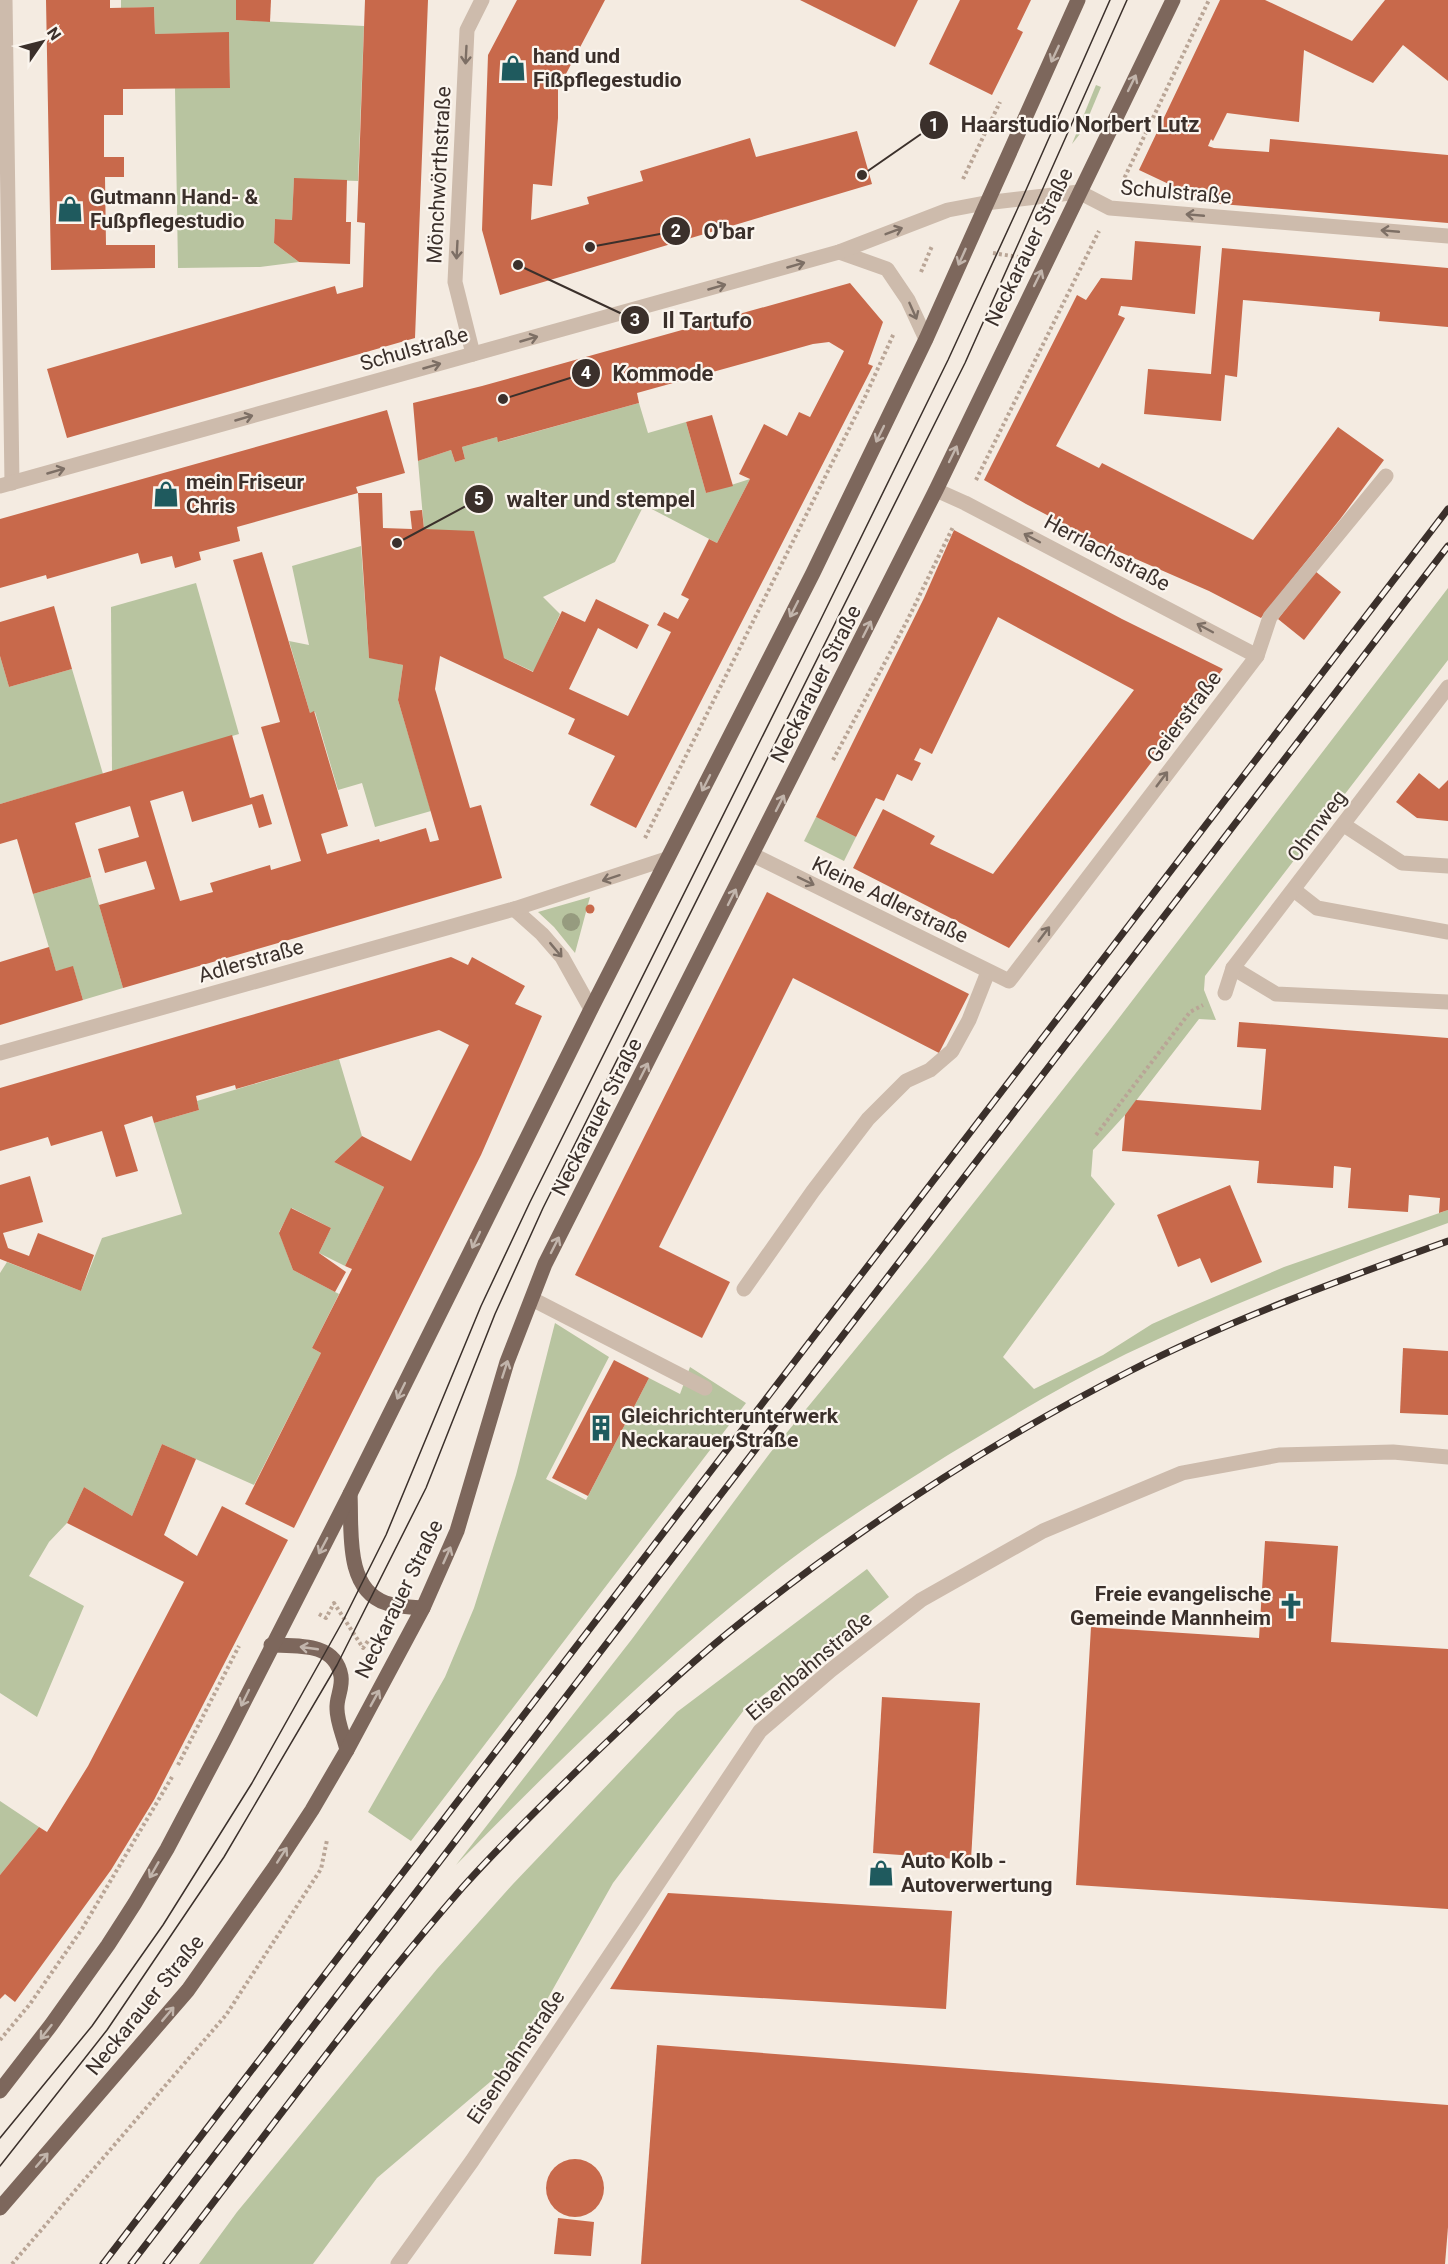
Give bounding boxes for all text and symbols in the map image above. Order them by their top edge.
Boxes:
north arrow [12,12,72,72]
text: N [43,24,65,44]
one-way arrow [460,44,471,64]
place label: hand und Fißpflegestudio [533,44,682,92]
one-way arrow [1049,44,1060,62]
shop icon: hand und Fißpflegestudio [498,53,528,83]
one-way arrow [1127,75,1138,93]
street label: Mönchwörthstraße [422,86,456,264]
callout: Haarstudio Norbert Lutz [919,105,1211,145]
text: Haarstudio Norbert Lutz [961,112,1199,137]
text: 1 [929,114,939,135]
street label: Neckarauer Straße [980,164,1078,330]
street label: Schulstraße [1120,175,1232,209]
place label: Gutmann Hand- & Fußpflegestudio [90,185,259,233]
shop icon: Gutmann Hand- & Fußpflegestudio [55,194,85,224]
one-way arrow [1186,209,1206,220]
callout: O'bar [661,211,766,251]
text: O'bar [704,219,754,244]
text: 2 [671,220,681,241]
one-way arrow [884,225,903,236]
one-way arrow [1380,225,1400,236]
one-way arrow [451,239,462,259]
one-way arrow [956,248,967,266]
one-way arrow [786,259,805,270]
one-way arrow [1033,270,1045,288]
one-way arrow [707,280,726,292]
callout: Il Tartufo [620,300,764,340]
one-way arrow [908,302,920,320]
text: Il Tartufo [662,308,752,333]
text: 3 [630,309,640,330]
street label: Schulstraße [357,322,471,376]
one-way arrow [519,333,538,344]
callout: Kommode [571,353,726,393]
one-way arrow [422,360,441,371]
text: Kommode [613,361,714,386]
text: 4 [581,362,591,383]
one-way arrow [234,412,253,423]
one-way arrow [874,424,886,442]
one-way arrow [948,445,960,463]
one-way arrow [46,464,65,476]
place label: mein Friseur Chris [186,470,304,518]
shop icon: mein Friseur Chris [151,479,181,509]
callout: walter und stempel [464,479,707,519]
text: walter und stempel [507,487,695,512]
text: 5 [474,488,484,509]
street label: Herrlachstraße [1040,510,1174,596]
one-way arrow [1024,532,1041,544]
one-way arrow [788,600,800,618]
street label: Neckarauer Straße [766,601,866,767]
one-way arrow [861,620,873,638]
one-way arrow [1196,622,1214,634]
street label: Geierstraße [1142,667,1226,767]
one-way arrow [1156,771,1169,787]
one-way arrow [699,773,711,791]
street label: Ohmweg [1282,786,1352,866]
one-way arrow [774,794,786,812]
street label: Kleine Adlerstraße [808,852,972,948]
one-way arrow [602,873,621,884]
one-way arrow [796,876,814,887]
one-way arrow [727,889,738,907]
one-way arrow [1038,926,1051,942]
street label: Adlerstraße [196,935,306,987]
one-way arrow [549,942,562,958]
street label: Neckarauer Straße [547,1034,647,1200]
one-way arrow [638,1062,650,1080]
one-way arrow [469,1231,481,1249]
one-way arrow [550,1236,561,1254]
one-way arrow [500,1360,511,1379]
one-way arrow [395,1381,407,1399]
place label: Gleichrichterunterwerk Neckarauer Straße [621,1404,839,1452]
building icon: Gleichrichterunterwerk Neckarauer Straße [586,1413,616,1443]
street label: Neckarauer Straße [350,1516,448,1682]
one-way arrow [317,1536,329,1554]
one-way arrow [441,1546,453,1564]
place label: Freie evangelische Gemeinde Mannheim [1070,1582,1271,1630]
church icon: Freie evangelische Gemeinde Mannheim [1276,1591,1306,1621]
street label: Eisenbahnstraße [741,1607,877,1725]
one-way arrow [300,1642,319,1653]
one-way arrow [239,1688,250,1706]
one-way arrow [370,1690,381,1708]
one-way arrow [276,1848,288,1864]
place label: Auto Kolb - Autoverwertung [901,1849,1053,1897]
shop icon: Auto Kolb - Autoverwertung [866,1858,896,1888]
one-way arrow [148,1861,160,1878]
street label: Neckarauer Straße [81,1930,209,2080]
street label: Eisenbahnstraße [462,1985,570,2129]
one-way arrow [162,2006,175,2022]
one-way arrow [39,2024,52,2040]
one-way arrow [35,2153,49,2168]

